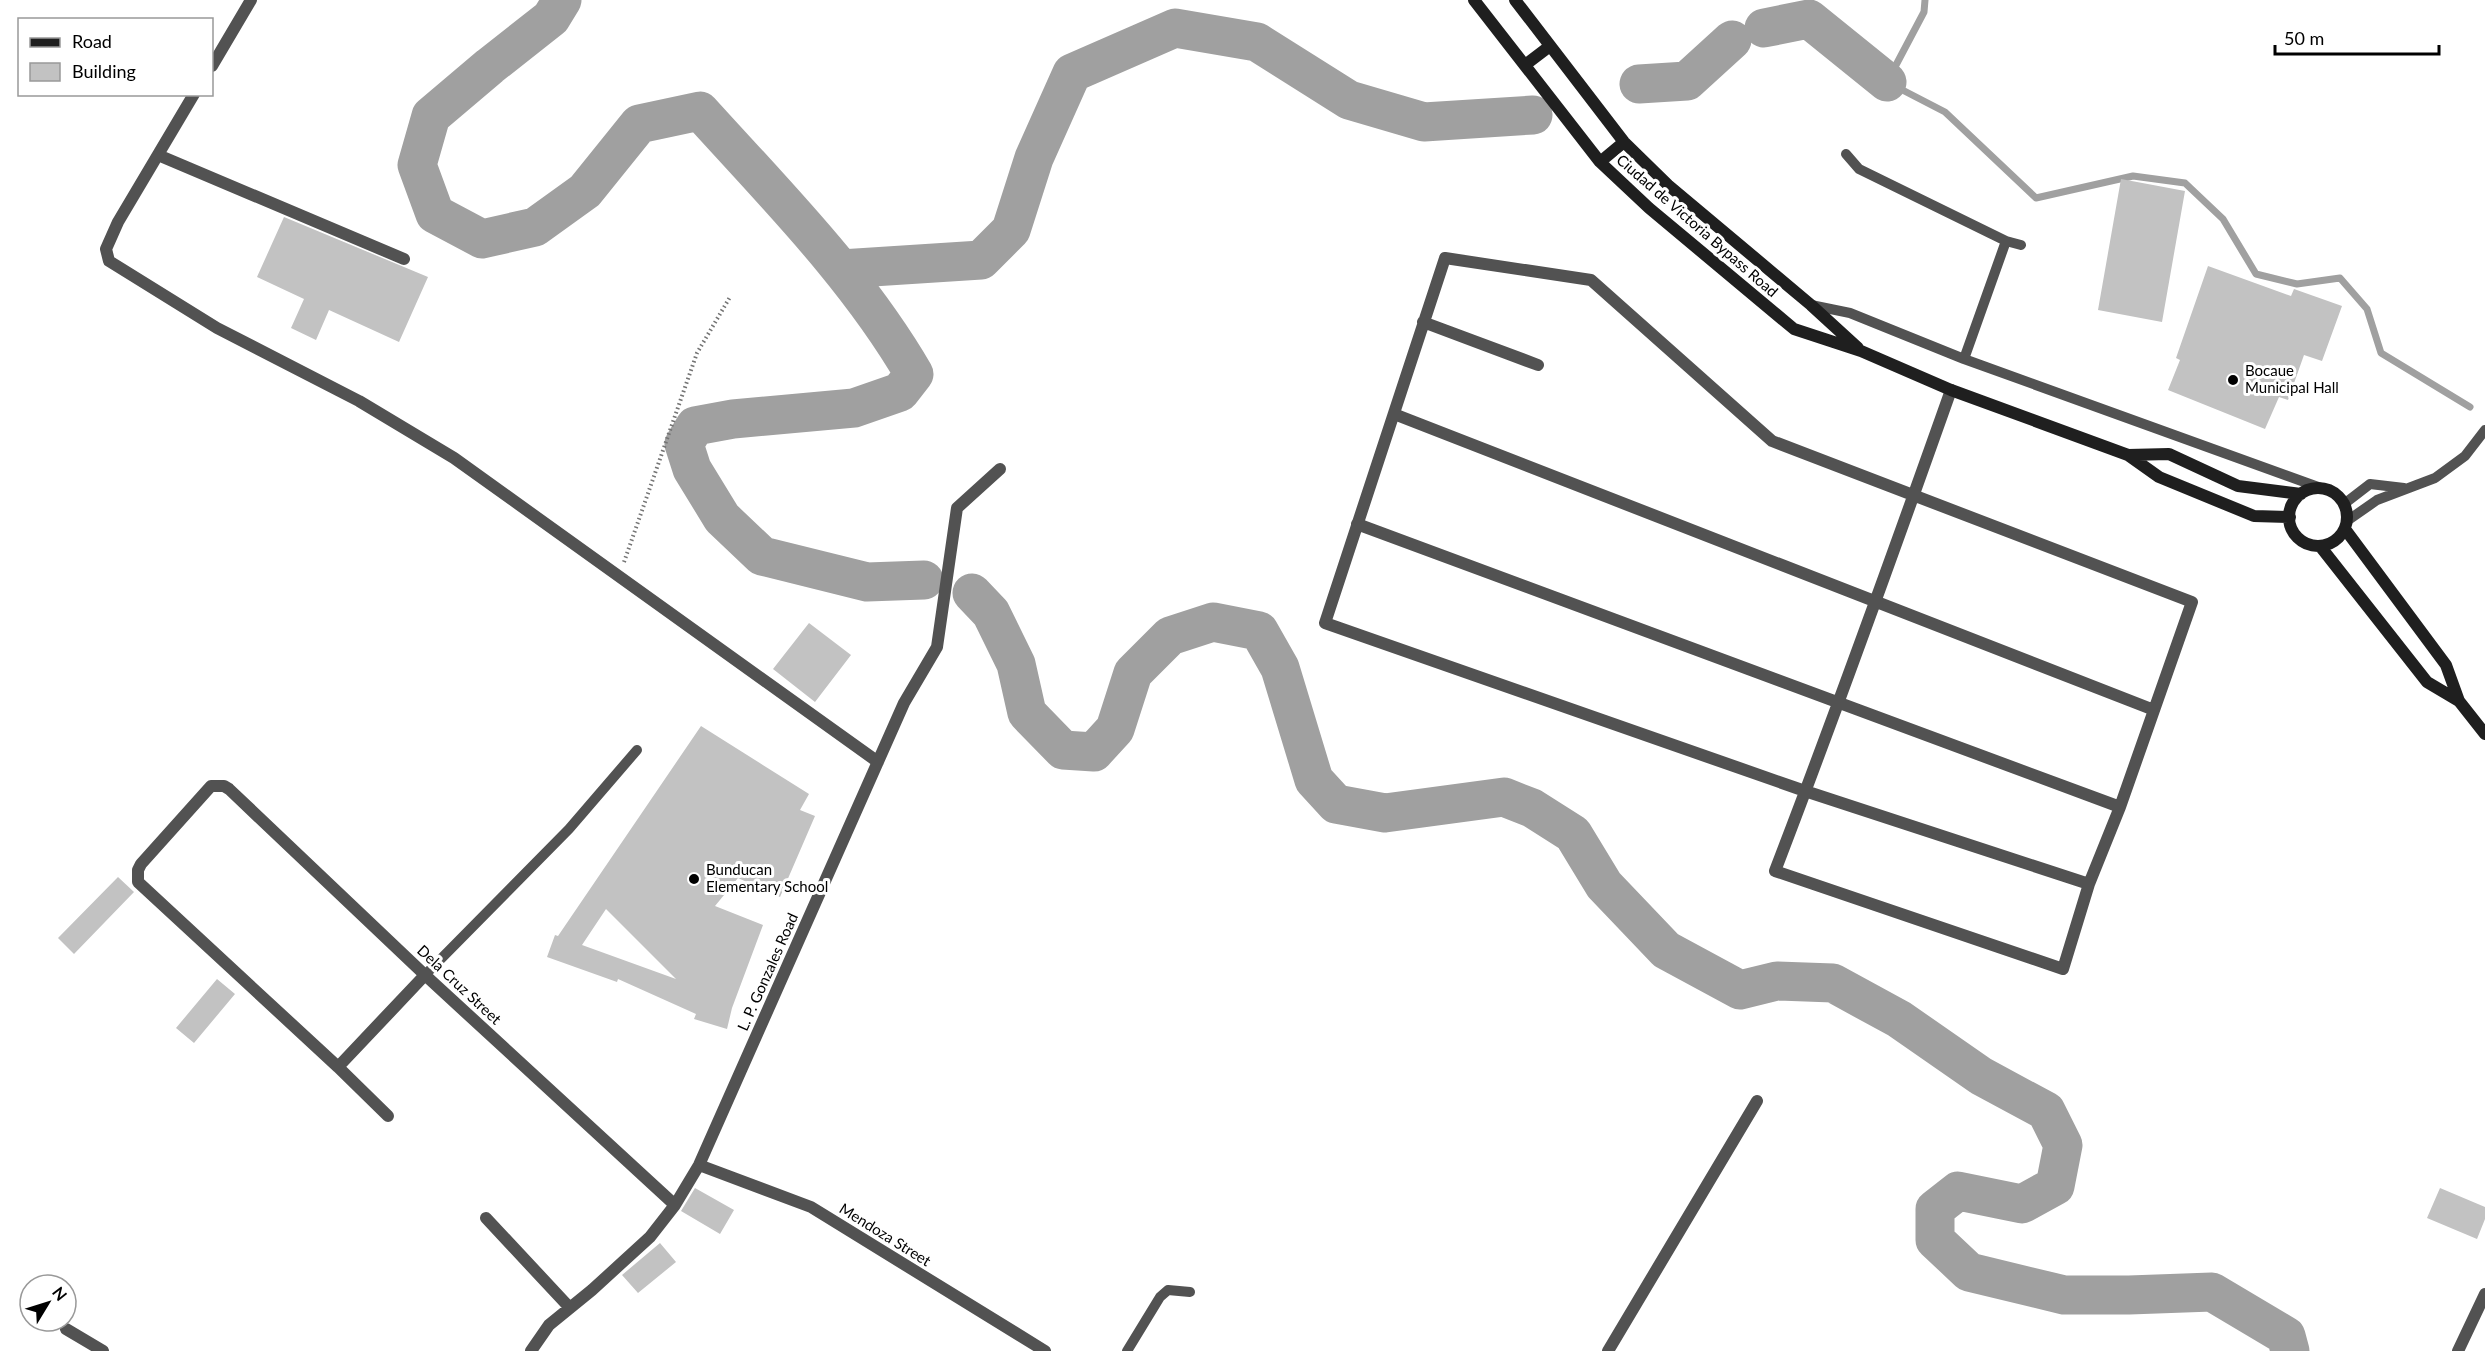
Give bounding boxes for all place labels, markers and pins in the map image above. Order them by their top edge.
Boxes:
place label: Bocaue Municipal Hall [2245,361,2339,396]
marker: Bocaue Municipal Hall [2226,373,2240,387]
place label: Bunducan Elementary School [706,860,828,895]
marker: Bunducan Elementary School [687,872,701,886]

